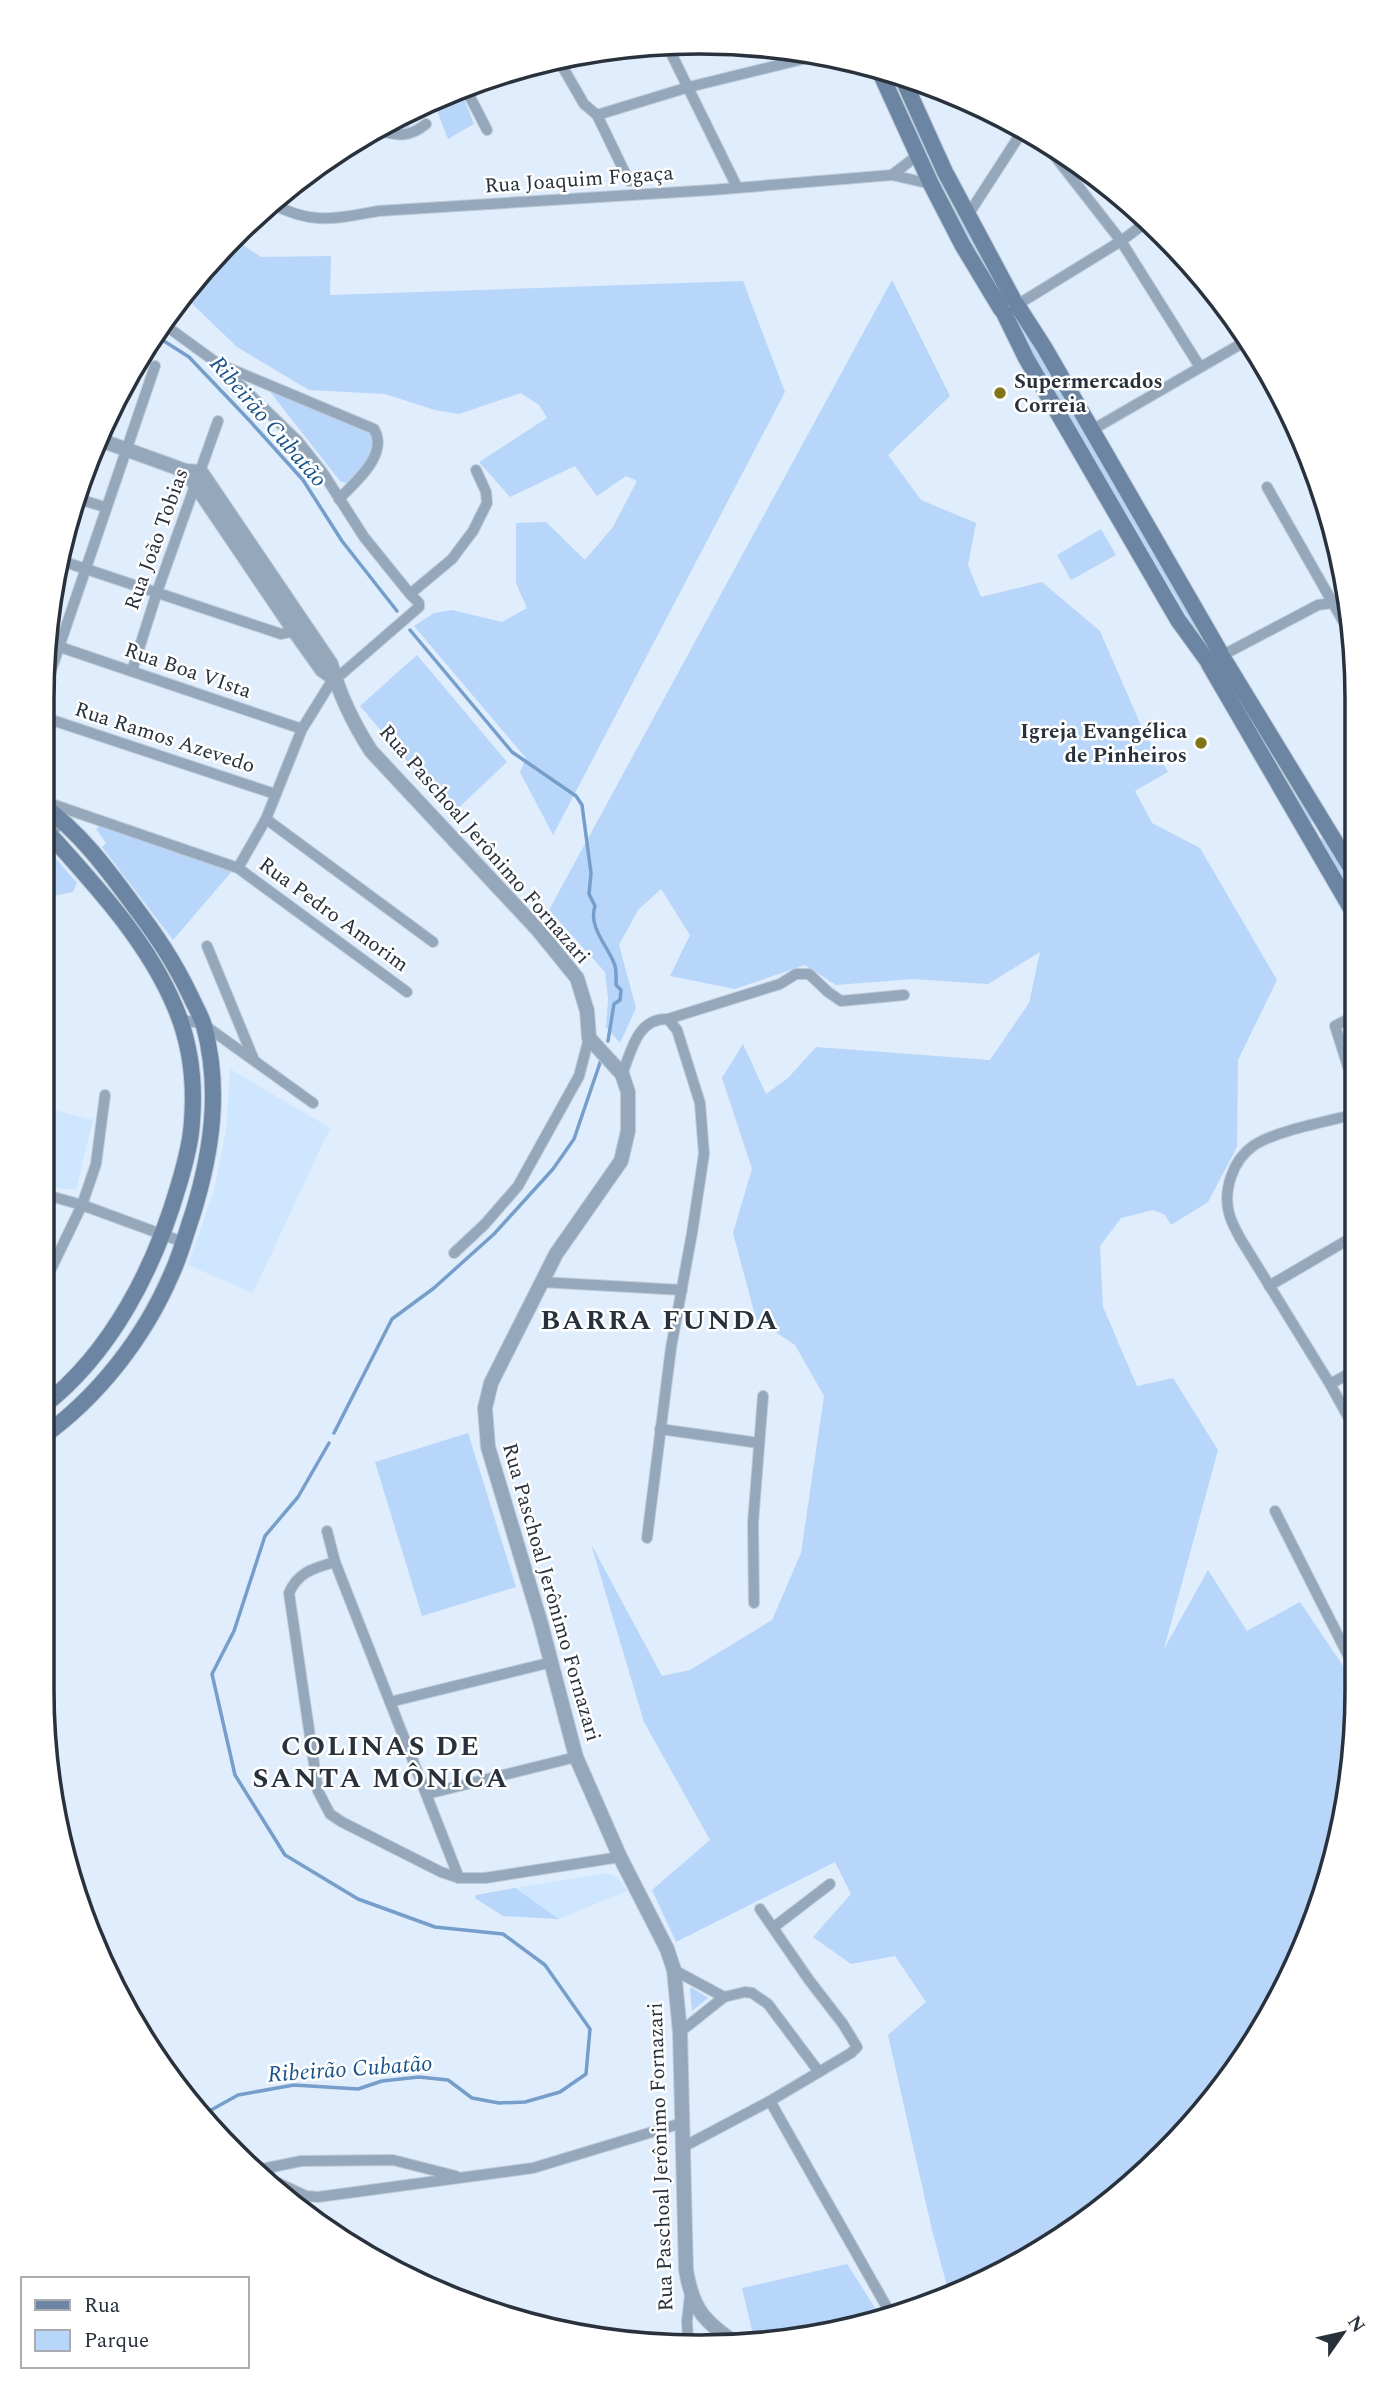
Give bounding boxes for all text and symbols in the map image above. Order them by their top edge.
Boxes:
street label: Rua Joaquim Fogaça [483,157,675,203]
water label: Ribeirão Cubatão [200,348,335,496]
place label: Supermercados Correia [1014,366,1163,422]
marker: Supermercados Correia [992,385,1008,401]
street label: Rua João Tobias [116,464,198,615]
street label: Rua Boa VIsta [120,634,256,708]
street label: Rua Ramos Azevedo [70,694,259,782]
place label: Igreja Evangélica de Pinheiros [1020,716,1187,772]
street label: Rua Paschoal Jerônimo Fornazari [371,717,598,972]
marker: Igreja Evangélica de Pinheiros [1193,735,1209,751]
street label: Rua Pedro Amorim [252,849,415,980]
district label: BARRA FUNDA [540,1299,780,1342]
street label: Rua Paschoal Jerônimo Fornazari [493,1439,609,1745]
district label: COLINAS DE SANTA MÔNICA [253,1725,509,1800]
street label: Rua Paschoal Jerônimo Fornazari [640,2002,682,2312]
water label: Ribeirão Cubatão [266,2046,434,2093]
legend [21,2277,248,2368]
text: Rua [84,2290,121,2322]
north arrow [1308,2298,1378,2368]
text: N [1339,2310,1372,2339]
text: Parque [84,2325,149,2357]

